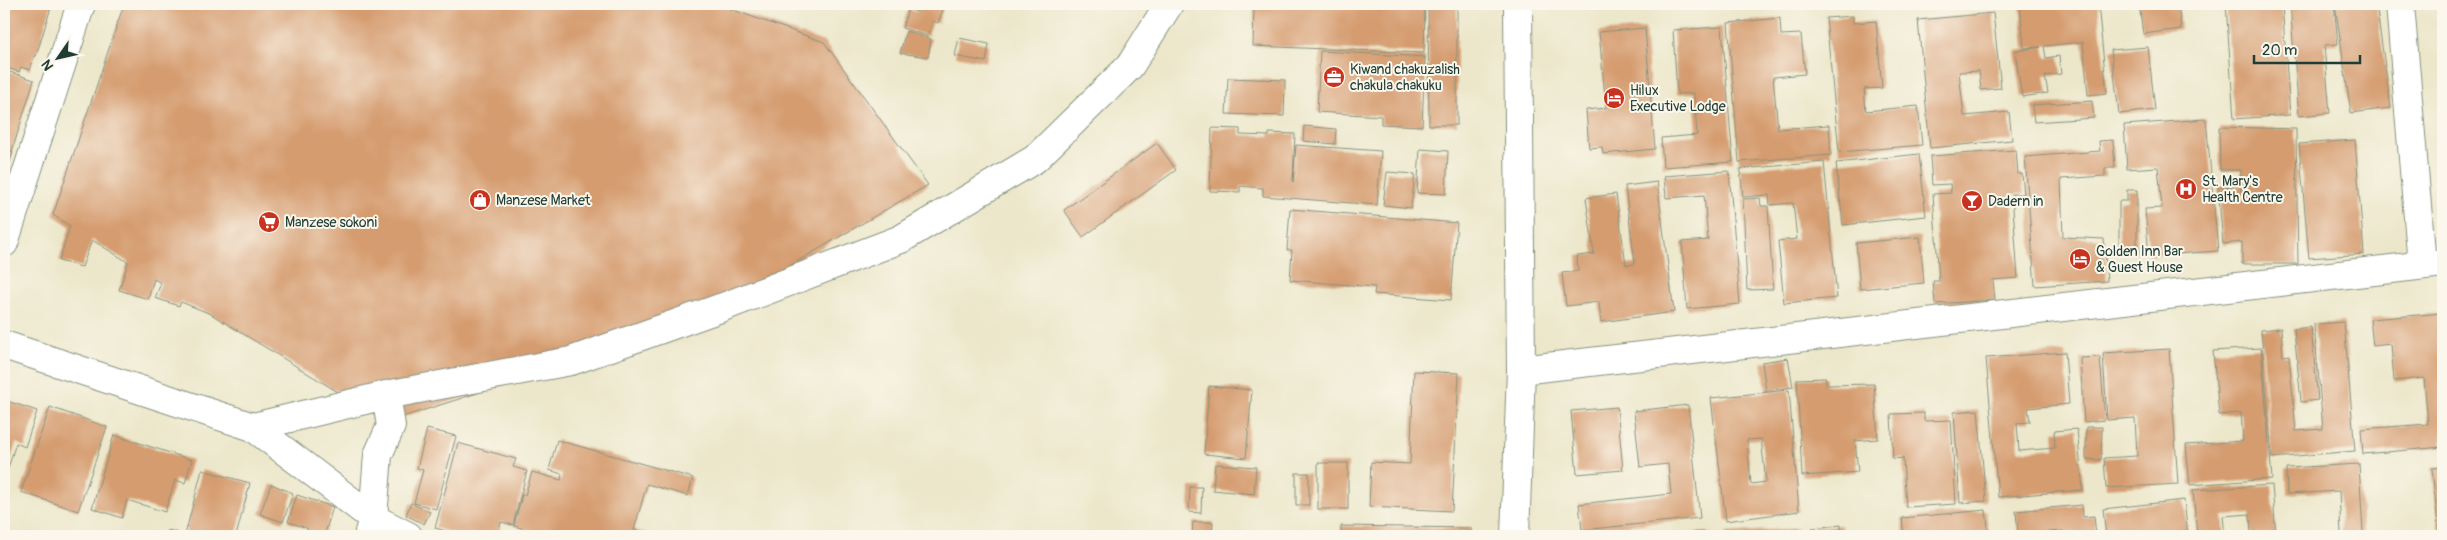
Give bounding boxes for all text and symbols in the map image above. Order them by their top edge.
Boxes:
north arrow [32,32,82,82]
scale bar [2254,32,2361,64]
text: 20 m [2262,41,2297,60]
text: N [38,56,57,74]
place label: Kiwand chakuzalish chakula chakuku [1350,61,1460,94]
office icon: Kiwand chakuzalish chakula chakuku [1322,65,1346,89]
place label: Hilux Executive Lodge [1630,82,1726,115]
hotel icon: Hilux Executive Lodge [1602,86,1626,110]
place label: St. Mary's Health Centre [2202,173,2283,206]
hospital icon: St. Mary's Health Centre [2174,177,2198,201]
shop icon: Manzese Market [468,188,492,212]
bar icon: Dadern in [1960,189,1984,213]
place label: Manzese Market [496,192,591,209]
place label: Dadern in [1988,193,2044,210]
supermarket icon: Manzese sokoni [257,210,281,234]
place label: Manzese sokoni [285,214,377,231]
place label: Golden Inn Bar & Guest House [2096,243,2183,276]
hotel icon: Golden Inn Bar & Guest House [2068,247,2092,271]

